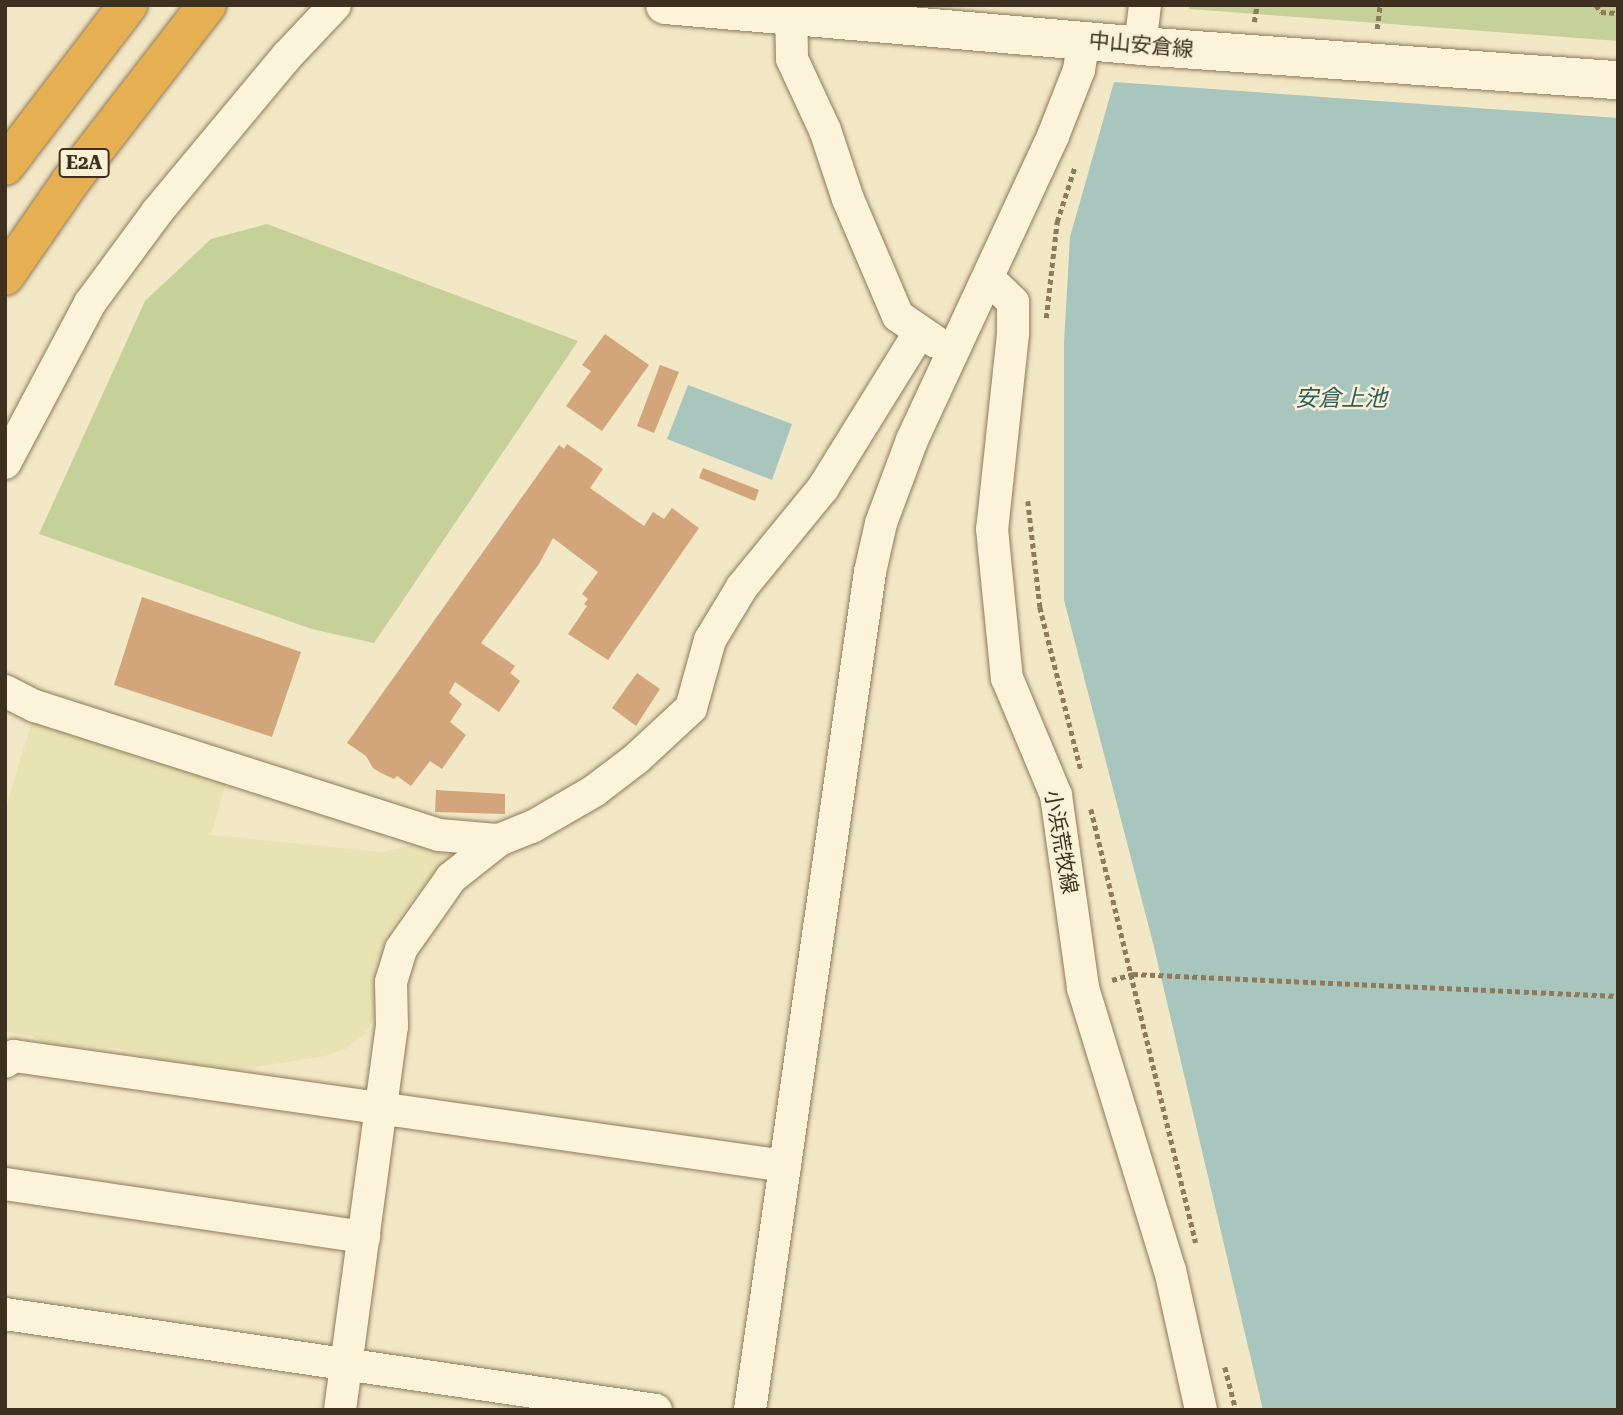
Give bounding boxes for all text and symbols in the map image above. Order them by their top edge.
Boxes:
street label: 中山安倉線 [1088,28,1194,62]
road number: E2A [58,148,110,178]
water label: 安倉上池 [1295,385,1387,413]
street label: 小浜荒牧線 [1039,788,1083,896]

